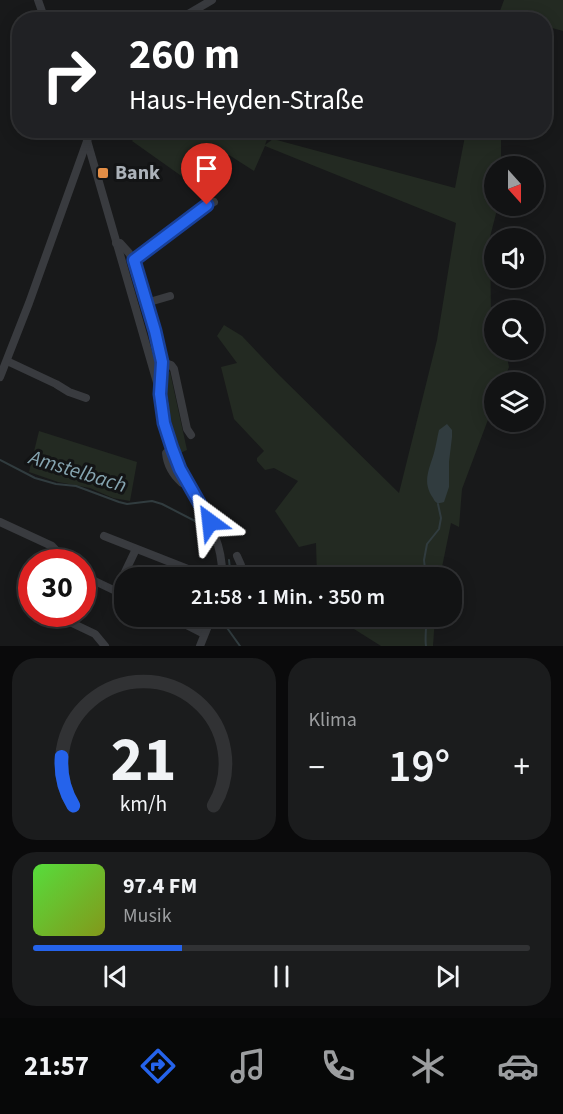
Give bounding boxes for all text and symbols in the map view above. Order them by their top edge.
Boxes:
text: 260 m [129,25,240,85]
icon: right [30,36,108,114]
text: Haus-Heyden-Straße [129,81,364,120]
pin [181,143,232,205]
icon: arrive [190,152,223,185]
north arrow [484,156,544,216]
map controls [484,156,544,432]
place label: Bank [115,159,160,187]
marker: Bank [96,166,110,180]
button: sound [484,228,544,288]
button: search [484,300,544,360]
button: layers [484,372,544,432]
water label: Amstelbach [24,441,130,500]
position arrow [178,490,242,554]
speed limit sign: 30 [18,549,96,627]
text: 21:58 · 1 Min. · 350 m [191,581,385,613]
text: Klima [309,706,357,734]
text: 21 [111,716,177,805]
text: 19° [388,735,450,799]
text: − [309,744,325,791]
text: + [514,744,530,791]
text: km/h [120,789,168,820]
text: 97.4 FM [123,870,197,902]
text: Musik [123,902,172,930]
icon: previous [99,960,132,993]
icon: pause [265,960,298,993]
icon: next [431,960,464,993]
icon: directions [137,1045,179,1087]
icon: music [227,1045,269,1087]
icon: phone [317,1045,359,1087]
icon: climate [407,1045,449,1087]
icon: car [497,1045,539,1087]
text: 21:57 [24,1047,89,1086]

